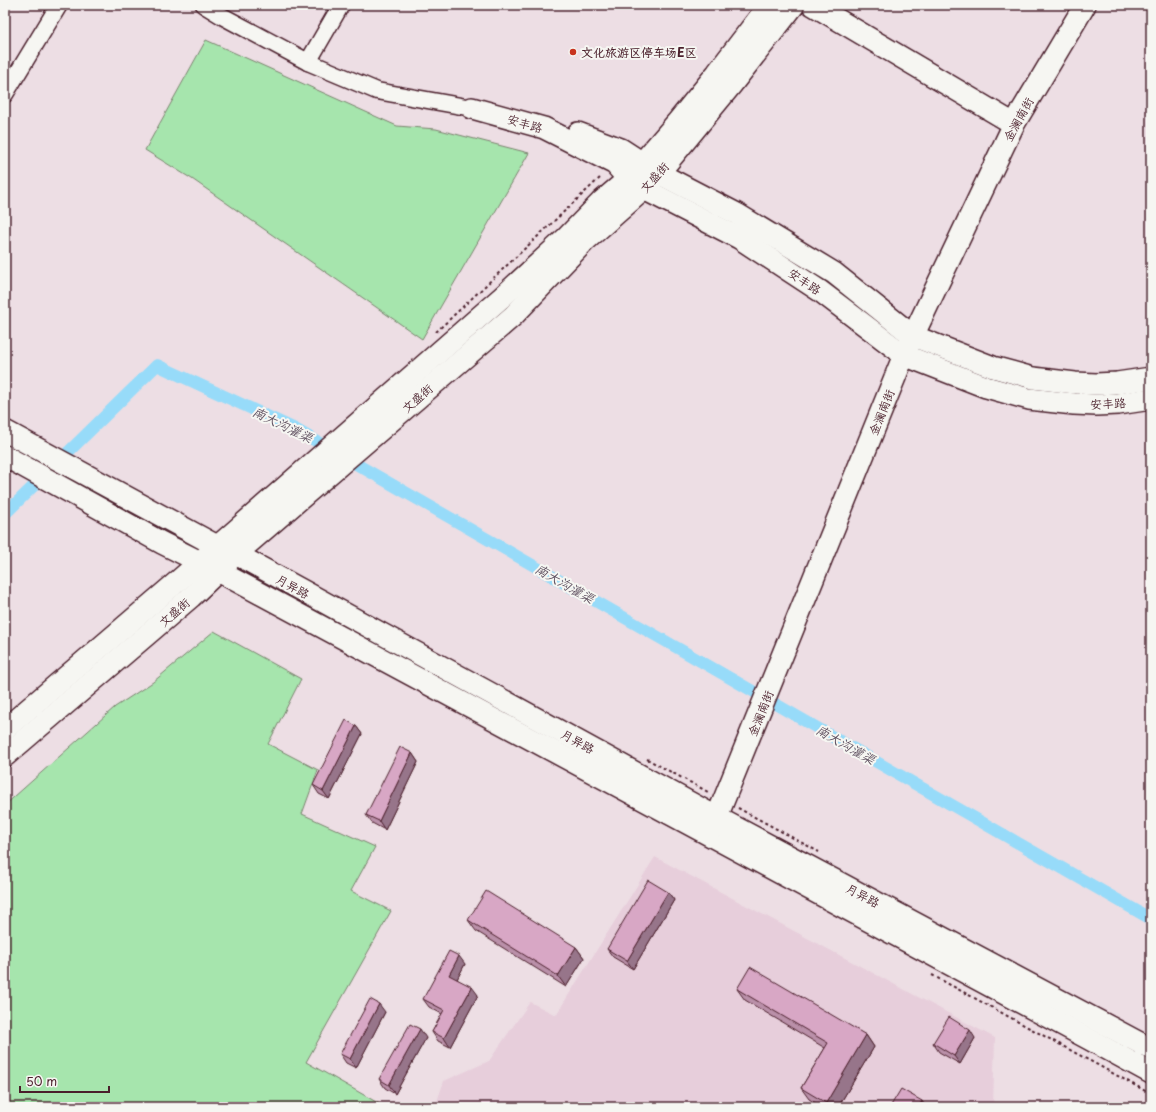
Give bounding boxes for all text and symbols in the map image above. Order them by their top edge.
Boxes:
place label: 文化旅游区停车场E区 [581,43,696,61]
marker: 文化旅游区停车场E区 [568,47,578,57]
street label: 金澜南街 [998,94,1038,144]
street label: 安丰路 [505,109,545,137]
street label: 文盛街 [635,158,673,196]
street label: 安丰路 [785,263,825,299]
street label: 文盛街 [398,379,436,417]
street label: 金澜南街 [864,386,898,438]
street label: 安丰路 [1090,393,1126,413]
water label: 南大沟灌渠 [250,401,317,447]
water label: 南大沟灌渠 [532,559,599,608]
street label: 月异路 [273,569,313,603]
street label: 文盛街 [155,593,193,631]
street label: 金澜南街 [743,687,777,739]
water label: 南大沟灌渠 [813,720,880,769]
street label: 月异路 [558,724,598,758]
street label: 月异路 [843,879,883,911]
scale bar [20,1068,109,1094]
text: 50 m [26,1072,57,1090]

